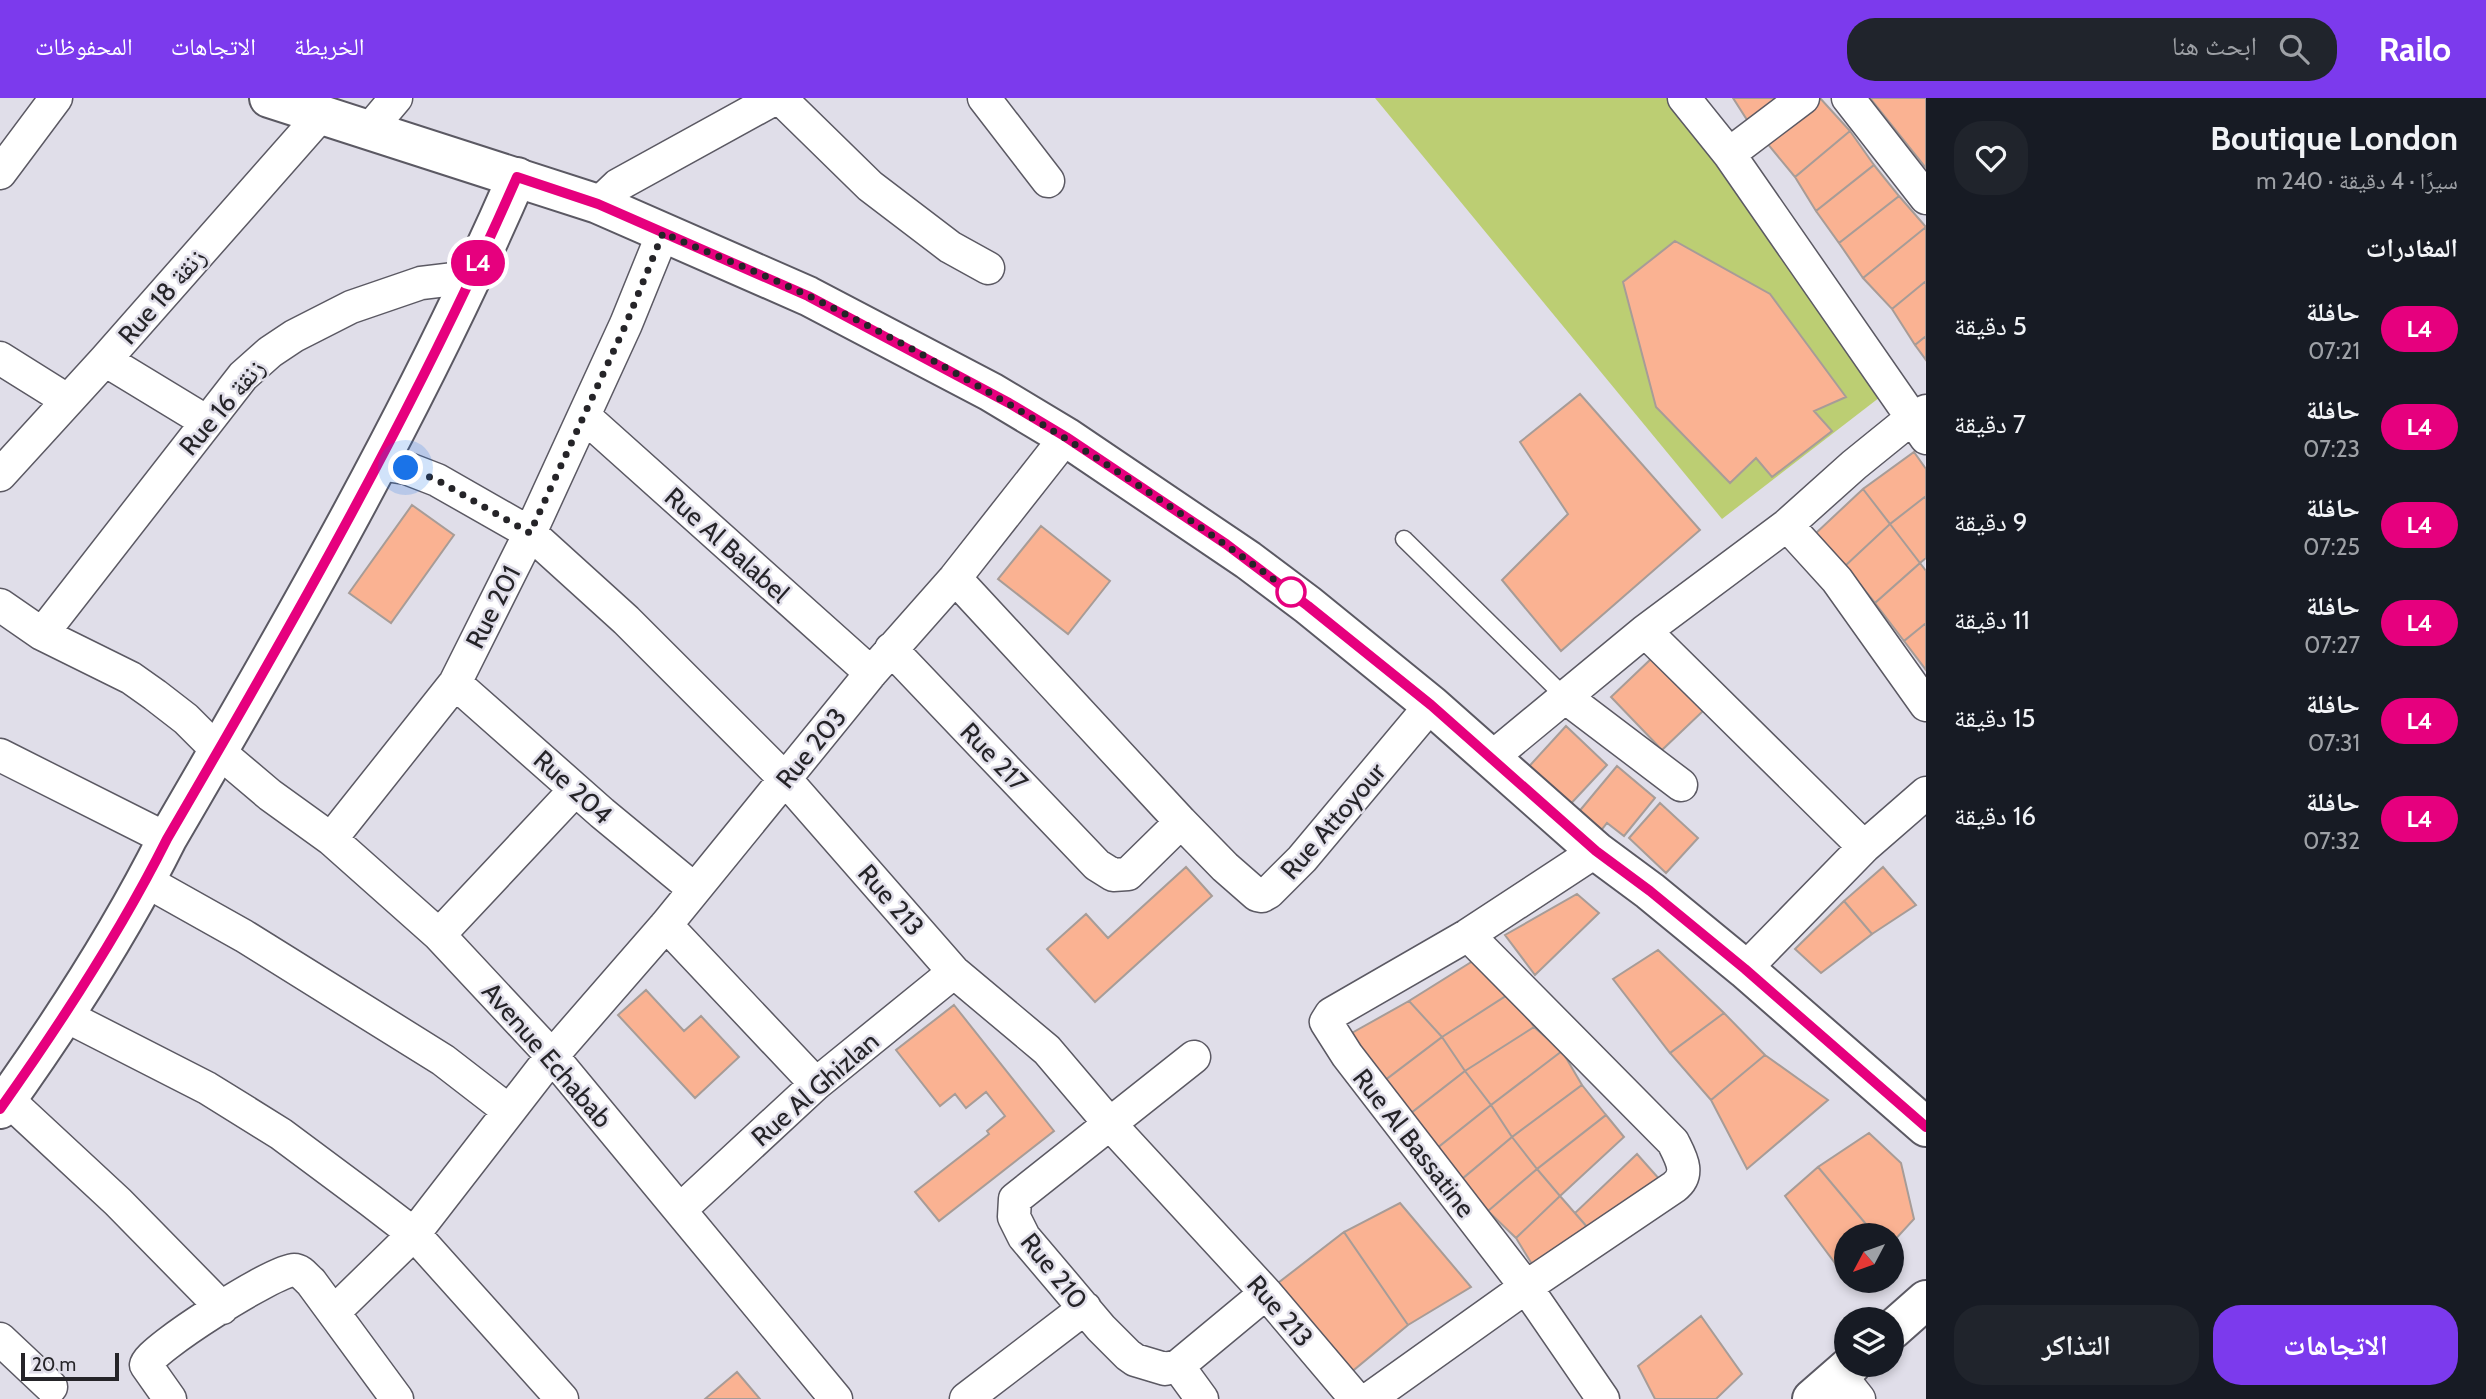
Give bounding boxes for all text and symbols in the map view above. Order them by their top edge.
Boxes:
search box [1847,18,2337,81]
text: Railo [2379,29,2451,69]
text: ابحث هنا [2172,30,2257,62]
icon: search [2275,30,2313,68]
text: المحفوظات [35,32,133,61]
text: الاتجاهات [171,32,256,61]
text: الخريطة [294,32,365,61]
text: Boutique London [2210,118,2458,158]
button: heart [1954,121,2028,195]
text: سيرًا · 4 دقيقة · 240 m [2256,167,2458,195]
text: المغادرات [2366,232,2458,264]
line badge: L4 [447,240,510,286]
street label: Rue 18 زنقة [111,241,213,351]
text: L4 [465,248,491,277]
text: حافلة [2306,296,2360,328]
text: 5 دقيقة [1954,310,2027,342]
text: L4 [2406,314,2433,343]
text: 07:21 [2308,337,2360,365]
street label: Rue 16 زنقة [172,352,272,462]
text: حافلة [2306,394,2360,426]
text: 7 دقيقة [1954,408,2026,440]
text: L4 [2406,412,2433,441]
text: 07:23 [2303,435,2360,463]
your location [388,450,423,485]
street label: Rue Al Balabel [658,481,796,609]
text: حافلة [2306,492,2360,524]
text: 9 دقيقة [1954,506,2028,538]
text: L4 [2406,510,2433,539]
text: 07:25 [2303,533,2360,561]
street label: Rue 201 [459,560,527,654]
unlabelled marker [1276,577,1306,607]
text: حافلة [2306,590,2360,622]
text: 11 دقيقة [1954,604,2030,636]
text: L4 [2406,608,2433,637]
text: 07:27 [2304,631,2360,659]
text: حافلة [2306,688,2360,720]
street label: Rue 203 [769,701,853,795]
text: 15 دقيقة [1954,702,2035,734]
text: L4 [2406,706,2433,735]
street label: Rue 217 [954,716,1034,798]
text: 07:31 [2308,729,2360,757]
street label: Rue 204 [527,743,619,831]
street label: Rue Attoyour [1274,756,1393,886]
text: حافلة [2306,786,2360,818]
text: 16 دقيقة [1954,800,2036,832]
text: L4 [2406,804,2433,833]
text: 07:32 [2303,827,2360,855]
street label: Rue 213 [851,858,931,942]
street label: Avenue Echabab [475,976,619,1134]
street label: Rue Al Ghizlan [745,1025,885,1153]
street label: Rue Al Bassatine [1346,1062,1482,1224]
north arrow [1834,1223,1904,1293]
map controls [1834,1223,1904,1377]
street label: Rue 210 [1014,1227,1094,1315]
street label: Rue 213 [1240,1269,1320,1353]
button: التذاكر [1954,1305,2199,1385]
button: الاتجاهات [2213,1305,2458,1385]
button: layers [1834,1307,1904,1377]
scale bar [21,1350,119,1382]
text: 20 m [32,1353,76,1376]

